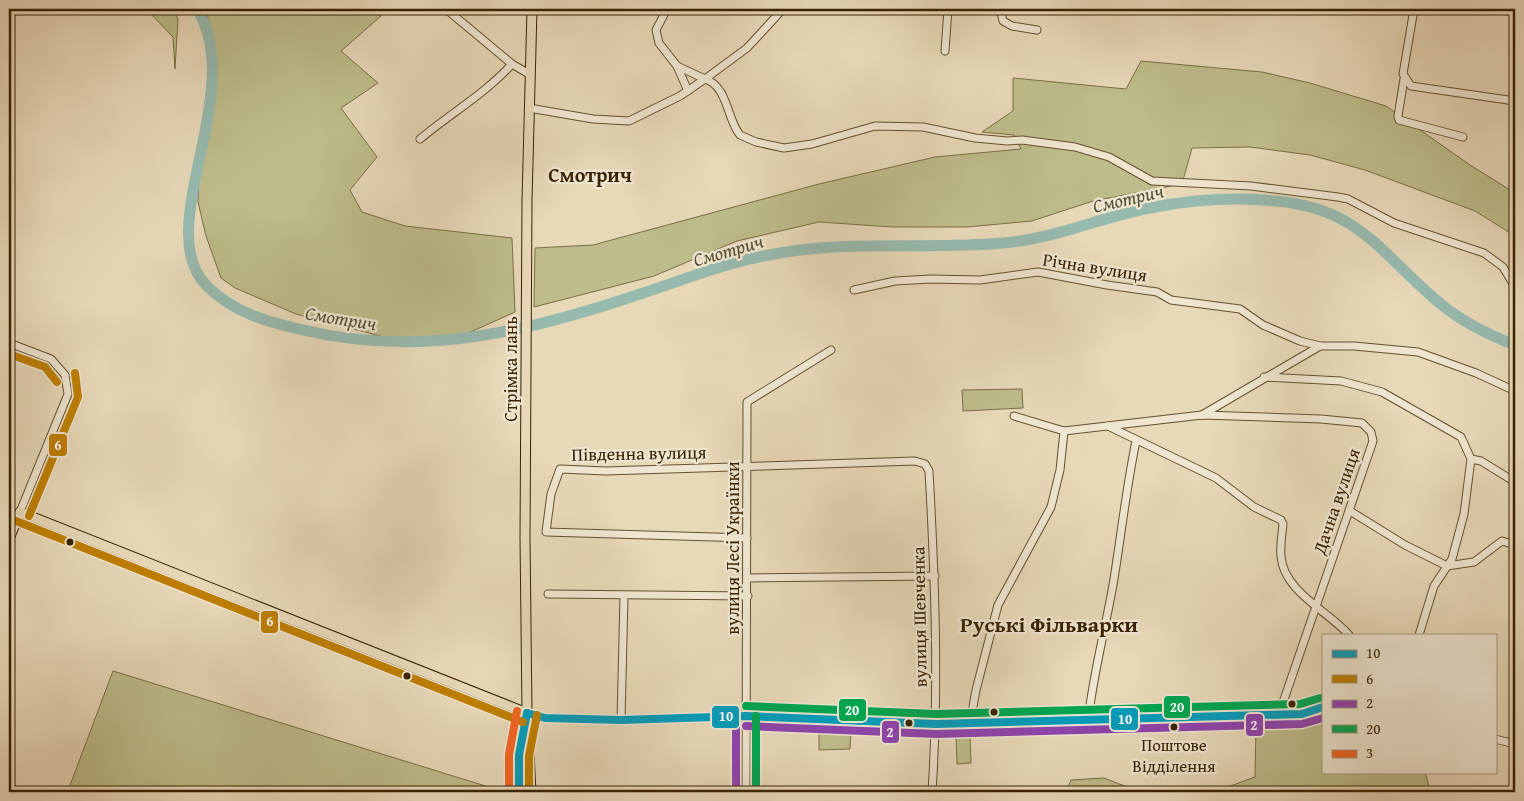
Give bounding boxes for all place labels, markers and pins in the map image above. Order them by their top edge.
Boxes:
unlabelled marker [65,537,75,547]
unlabelled marker [402,671,412,681]
unlabelled marker [1287,699,1297,709]
unlabelled marker [989,707,999,717]
unlabelled marker [904,718,914,728]
marker: Поштове Відділення [1169,722,1179,732]
place label: Поштове Відділення [1132,732,1216,778]

